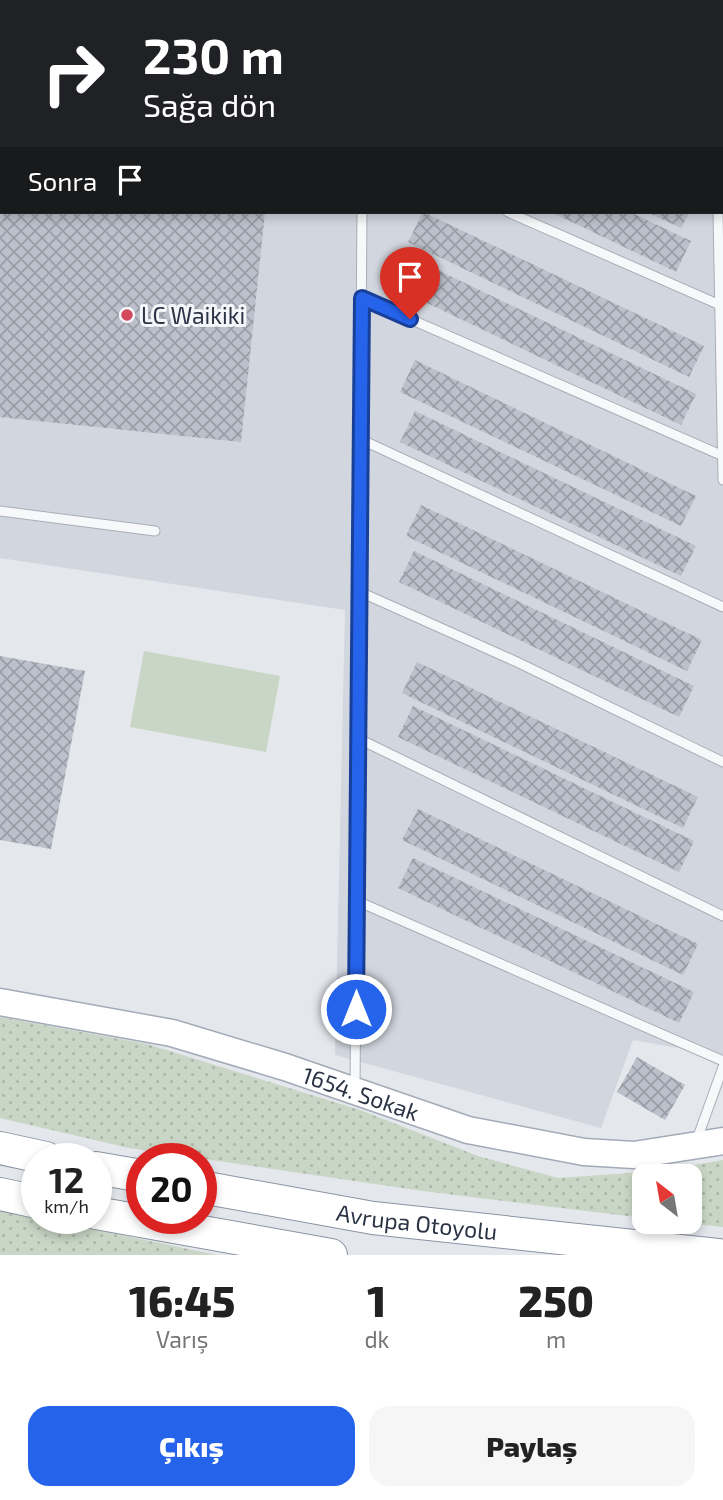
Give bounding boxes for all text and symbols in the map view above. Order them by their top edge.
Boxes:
text: 230 m [143,25,284,84]
icon: right [28,28,119,119]
text: Sağa dön [143,85,276,123]
icon: arrive [111,161,149,199]
text: Sonra [28,165,97,196]
pin [380,247,440,319]
icon: arrive [391,258,429,296]
place label: LC Waikiki [141,301,245,329]
marker: LC Waikiki [119,307,135,323]
position arrow [319,972,393,1046]
street label: 1654. Sokak [299,1060,423,1126]
speed limit sign: 20 [126,1143,217,1234]
text: 12 [49,1158,84,1200]
north arrow [632,1164,702,1234]
map controls [632,1164,702,1234]
text: km/h [44,1195,89,1217]
street label: Avrupa Otoyolu [334,1198,499,1245]
text: 16:45 [129,1275,235,1325]
text: 1 [367,1275,386,1325]
text: 250 [518,1275,594,1325]
text: Varış [156,1325,209,1353]
text: dk [364,1325,389,1353]
text: m [546,1325,566,1353]
button: Çıkış [28,1406,355,1486]
button: Paylaş [369,1406,695,1486]

